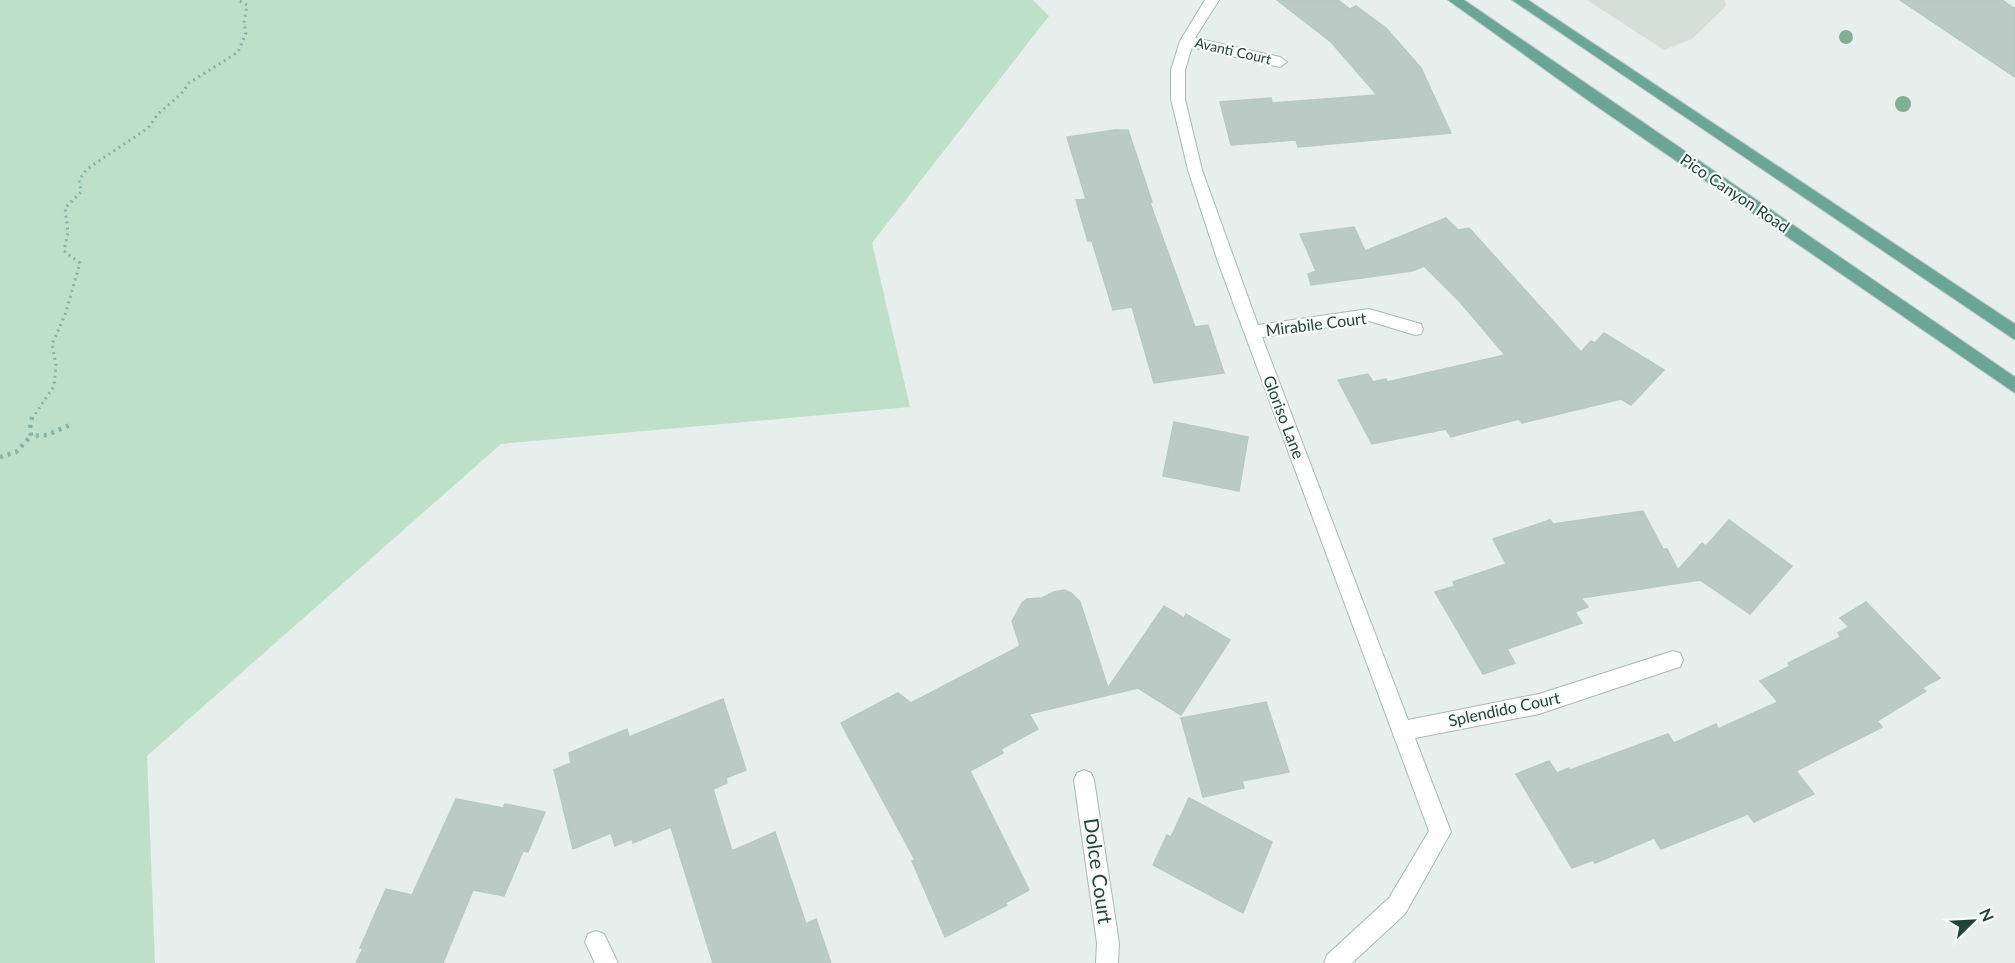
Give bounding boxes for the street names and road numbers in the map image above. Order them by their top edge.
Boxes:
street label: Avanti Court [1193,33,1273,68]
street label: Pico Canyon Road [1677,149,1793,236]
street label: Mirabile Court [1264,308,1368,339]
street label: Gloriso Lane [1260,372,1309,461]
street label: Splendido Court [1446,687,1562,730]
street label: Dolce Court [1080,817,1118,925]

